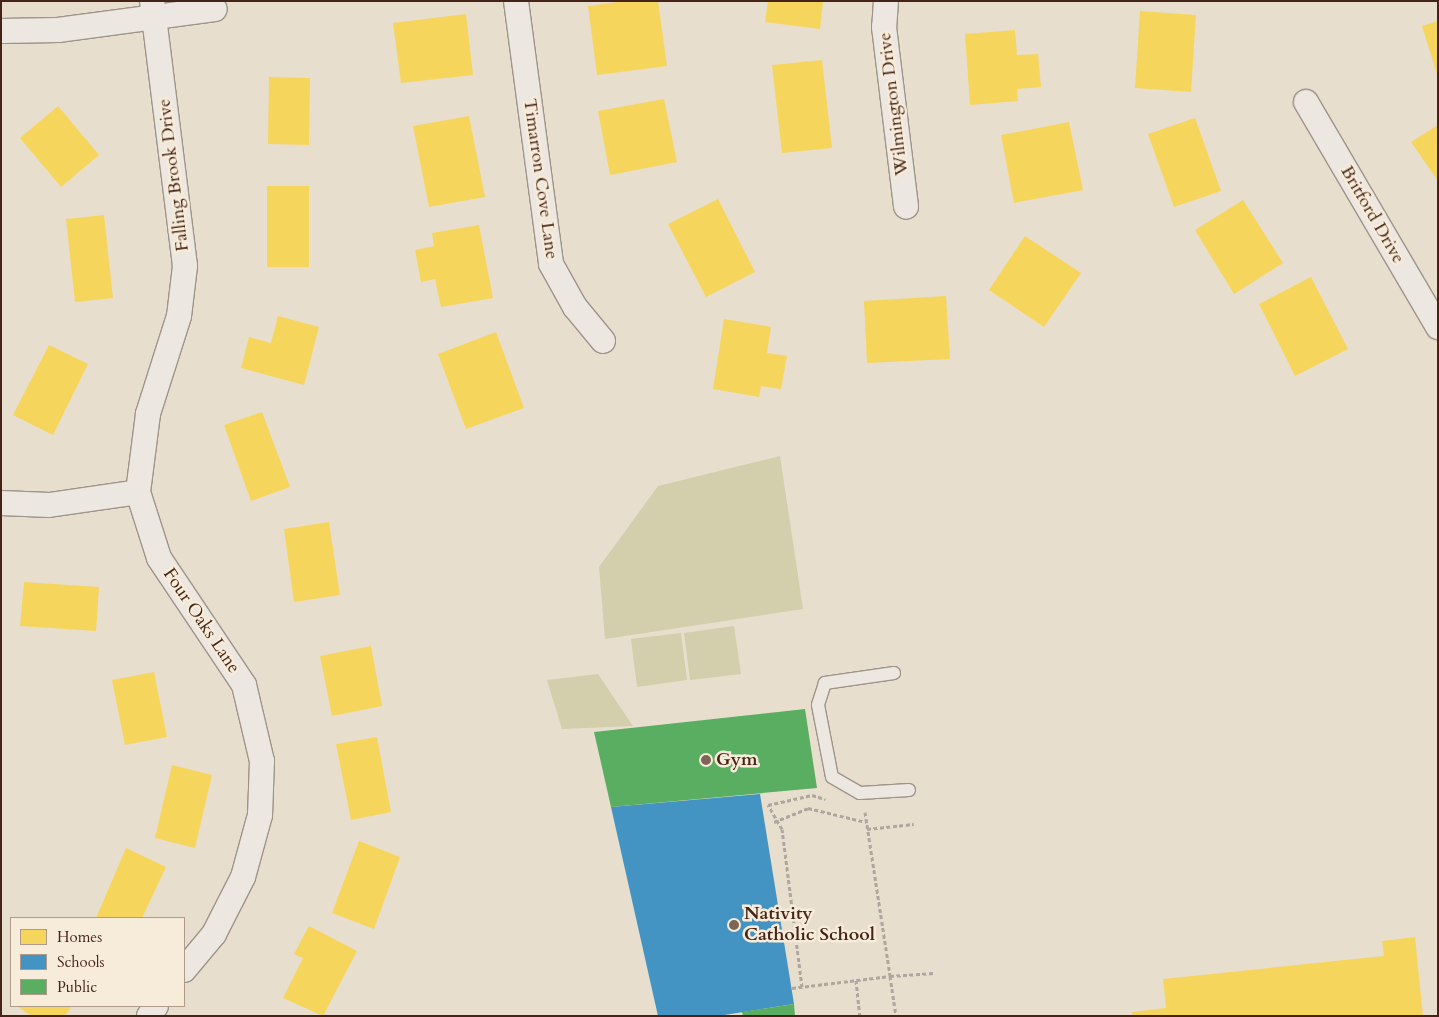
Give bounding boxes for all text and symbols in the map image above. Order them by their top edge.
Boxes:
street label: Wilmington Drive [874,31,914,177]
street label: Falling Brook Drive [154,97,194,253]
street label: Timarron Cove Lane [518,97,562,261]
street label: Britford Drive [1335,162,1409,268]
street label: Four Oaks Lane [158,564,244,678]
place label: Gym [716,749,757,771]
marker: Gym [700,754,712,766]
place label: Nativity Catholic School [744,904,875,946]
legend [10,917,185,1007]
marker: Nativity Catholic School [728,919,740,931]
text: Homes [57,927,102,947]
text: Schools [57,952,105,972]
text: Public [57,977,97,997]

